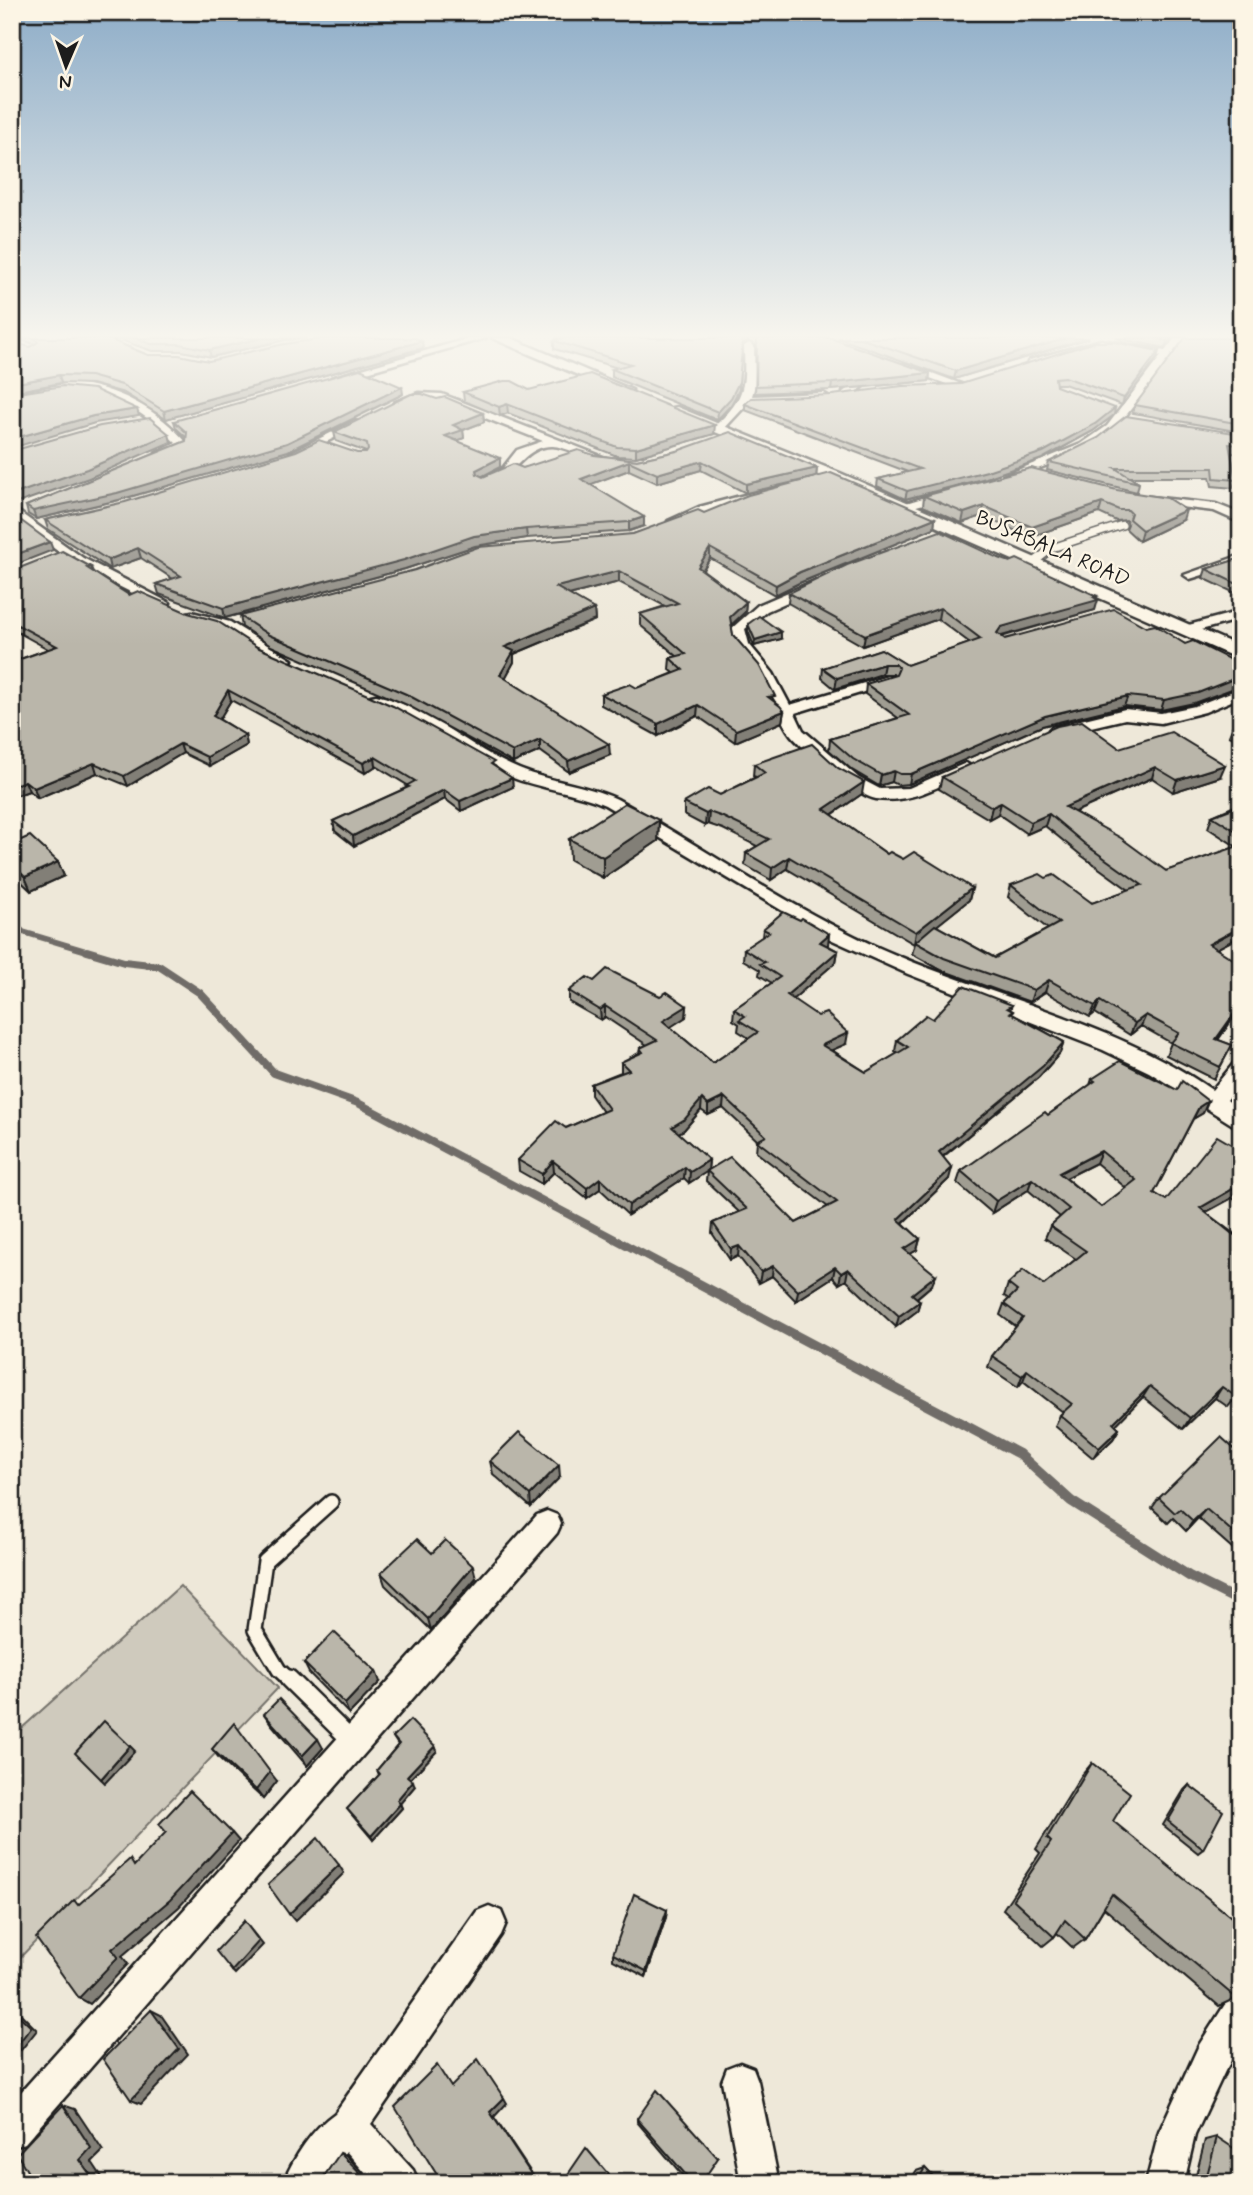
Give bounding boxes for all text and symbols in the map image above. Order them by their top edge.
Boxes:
north arrow [32,32,102,102]
text: N [59,69,72,94]
street label: BUSABALA ROAD [971,504,1134,594]

